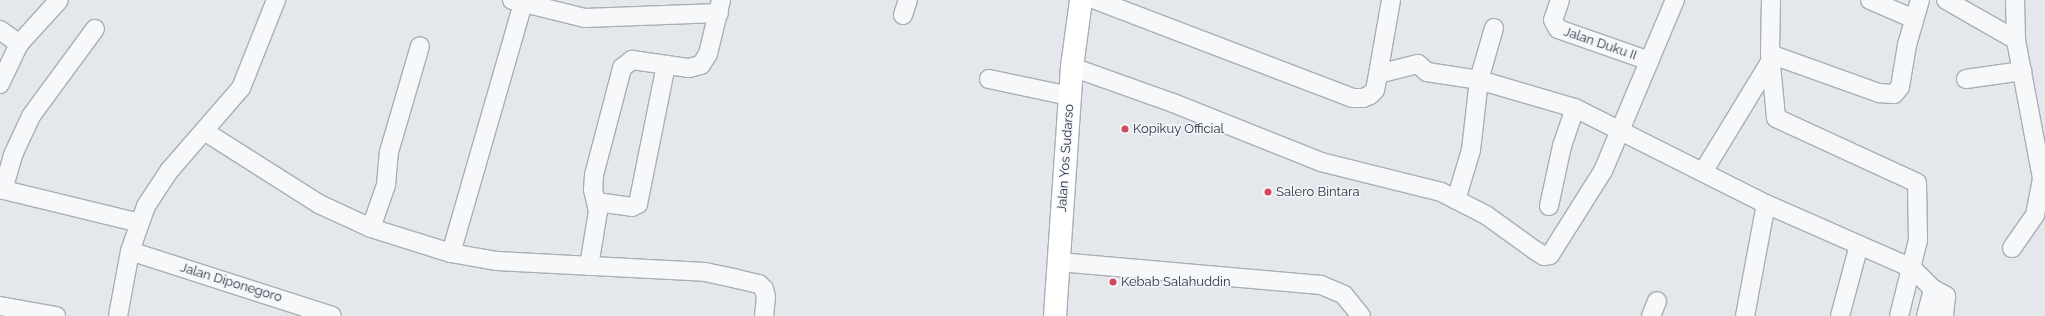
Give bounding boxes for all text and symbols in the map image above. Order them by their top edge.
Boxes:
street label: Jalan Duku II [1561,24,1639,64]
street label: Jalan Yos Sudarso [1054,103,1078,213]
place label: Kopikuy Official [1133,121,1224,137]
marker: Kopikuy Official [1120,124,1130,134]
place label: Salero Bintara [1276,184,1360,200]
marker: Salero Bintara [1263,187,1273,197]
street label: Jalan Diponegoro [178,260,284,306]
place label: Kebab Salahuddin [1121,274,1231,290]
marker: Kebab Salahuddin [1108,277,1118,287]

